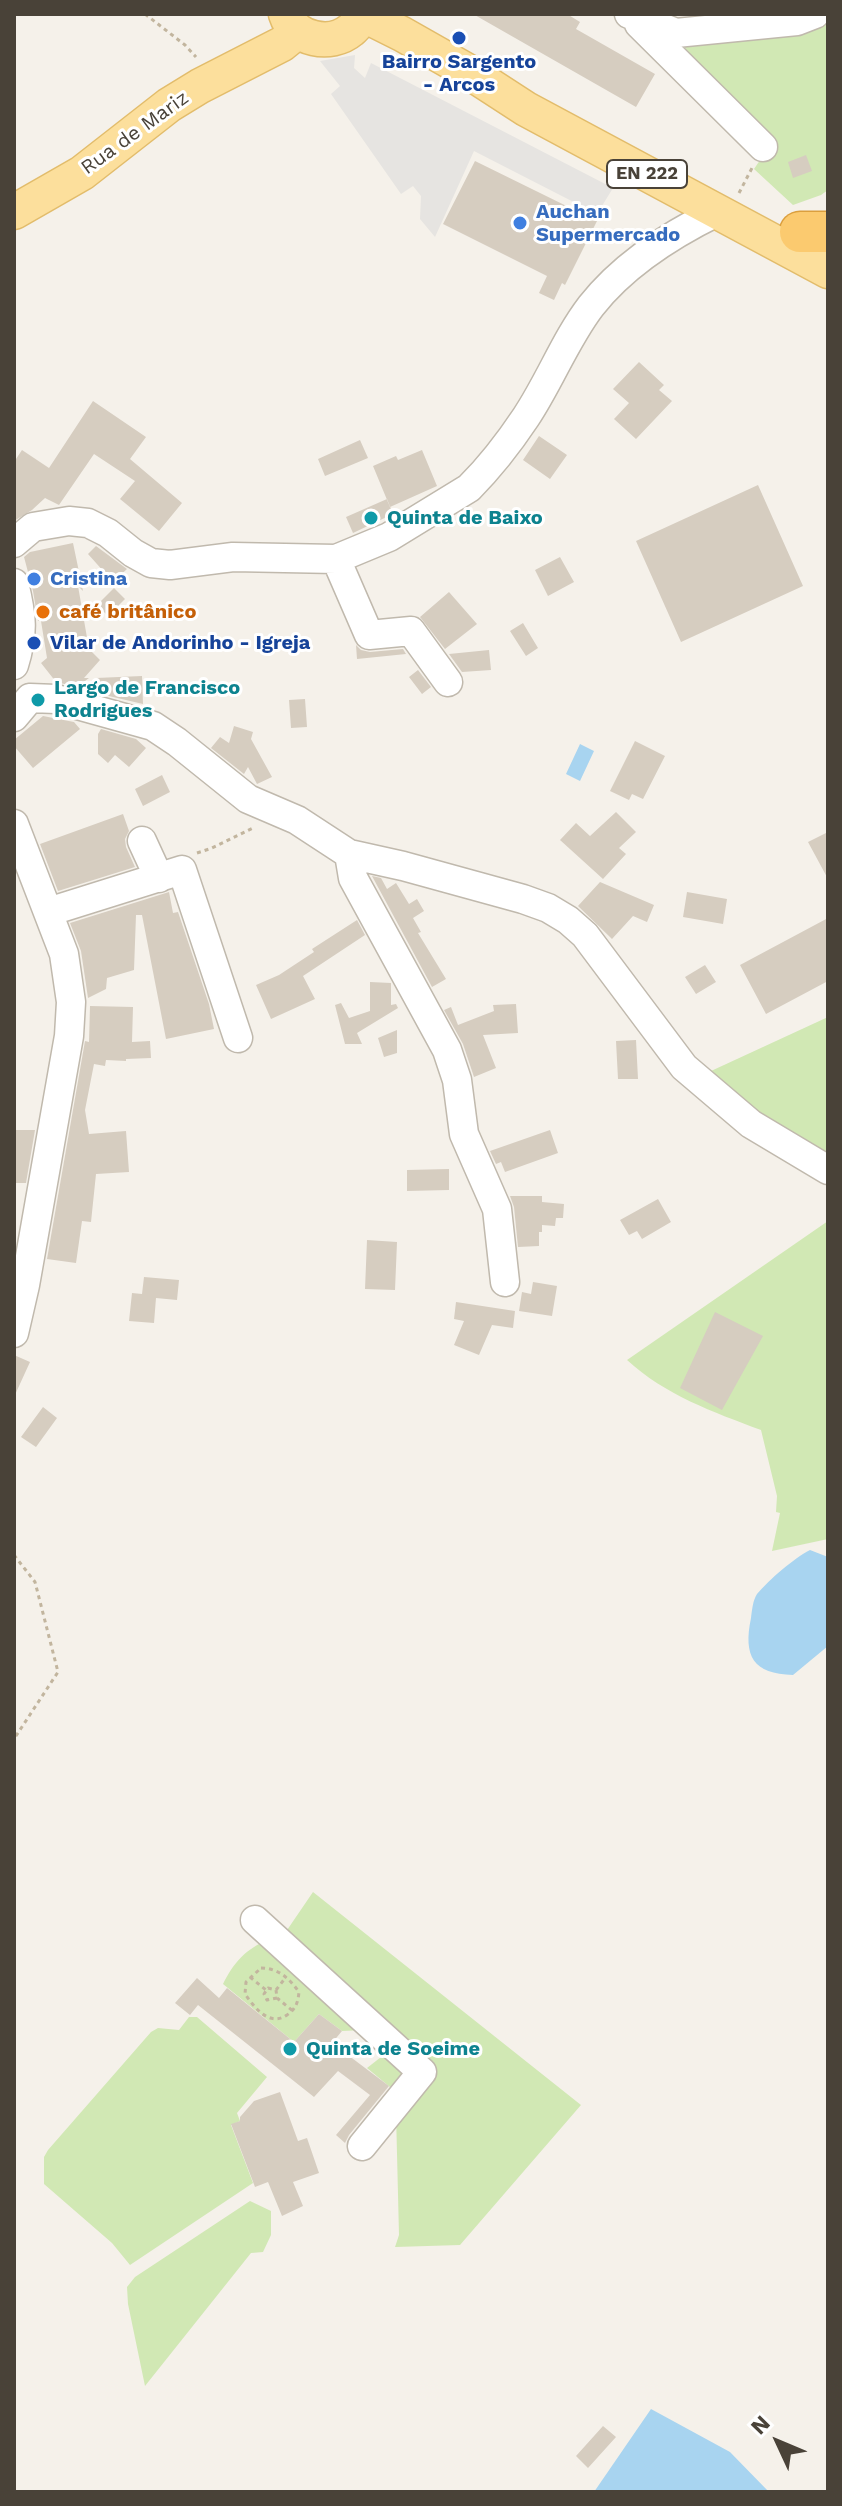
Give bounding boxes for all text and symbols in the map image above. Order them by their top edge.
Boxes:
marker: Bairro Sargento - Arcos [450,29,468,47]
place label: Bairro Sargento - Arcos [382,50,536,97]
street label: Rua de Mariz [77,86,193,180]
road number: EN 222 [607,160,687,188]
place label: Auchan Supermercado [536,200,680,247]
marker: Auchan Supermercado [511,214,529,232]
place label: Quinta de Baixo [387,506,543,530]
marker: Quinta de Baixo [362,509,380,527]
place label: Cristina [50,567,127,591]
marker: Cristina [25,570,43,588]
place label: café britânico [59,600,196,624]
marker: café britânico [34,603,52,621]
place label: Vilar de Andorinho - Igreja [50,631,310,655]
marker: Vilar de Andorinho - Igreja [25,634,43,652]
place label: Largo de Francisco Rodrigues [54,676,240,723]
marker: Largo de Francisco Rodrigues [29,691,47,709]
place label: Quinta de Soeime [306,2037,480,2061]
marker: Quinta de Soeime [281,2040,299,2058]
north arrow [738,2402,818,2482]
text: N [746,2410,775,2440]

